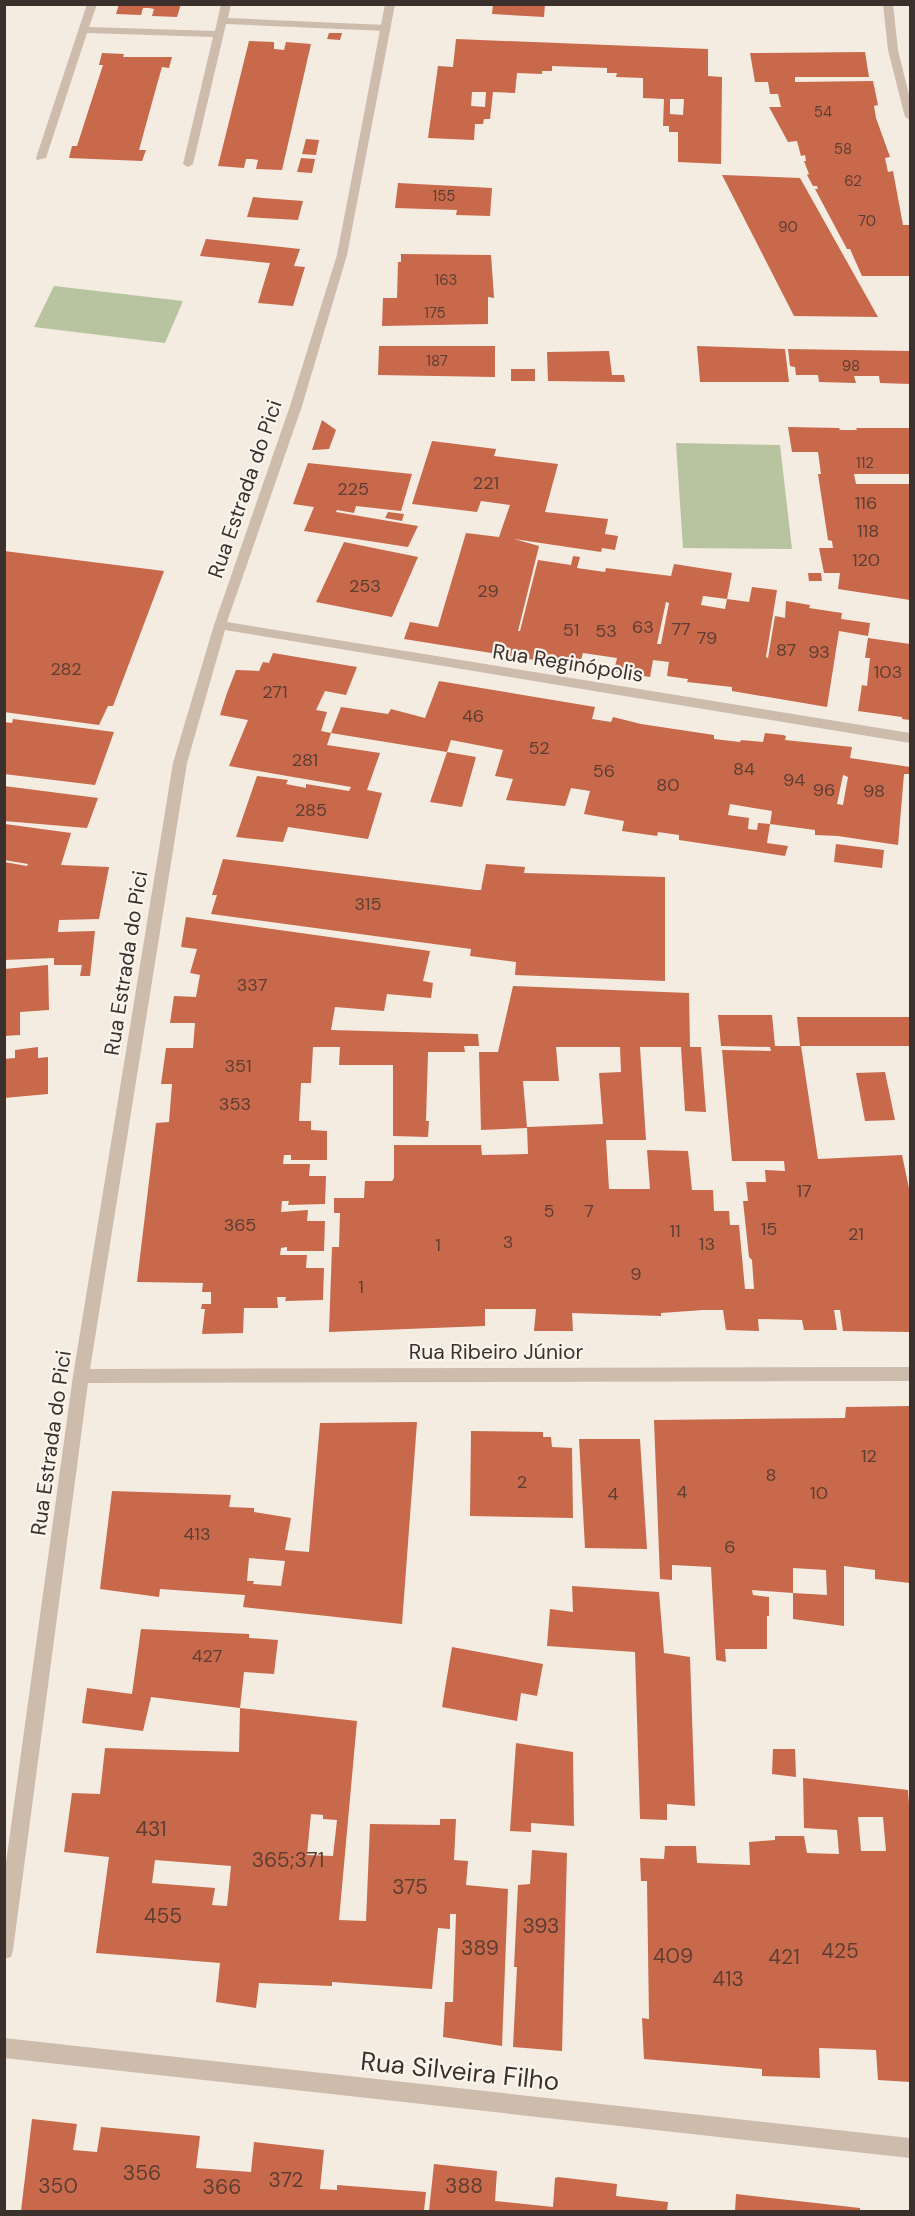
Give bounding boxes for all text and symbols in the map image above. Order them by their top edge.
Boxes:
house number: 54 [814,102,832,122]
house number: 58 [834,139,852,159]
house number: 62 [844,171,862,191]
house number: 155 [433,186,455,206]
house number: 70 [858,211,876,231]
house number: 90 [778,217,798,237]
house number: 163 [435,270,457,290]
house number: 175 [424,303,446,323]
house number: 187 [426,351,448,371]
house number: 98 [842,356,860,376]
street label: Rua Estrada do Pici [201,396,289,582]
house number: 112 [856,453,874,473]
house number: 221 [473,471,499,495]
house number: 225 [337,477,369,501]
house number: 116 [855,491,877,515]
house number: 118 [857,519,879,543]
house number: 120 [852,548,880,572]
house number: 253 [349,574,381,598]
house number: 29 [477,579,499,603]
house number: 63 [632,615,654,639]
house number: 77 [671,617,691,641]
house number: 51 [563,618,579,642]
house number: 53 [595,619,617,643]
house number: 79 [697,626,717,650]
street label: Rua Reginópolis [491,637,645,689]
house number: 87 [776,638,796,662]
house number: 93 [808,640,830,664]
house number: 282 [50,657,82,681]
house number: 103 [874,660,902,684]
house number: 271 [262,680,288,704]
house number: 46 [462,704,484,728]
house number: 52 [528,736,550,760]
house number: 281 [292,748,318,772]
house number: 84 [733,757,755,781]
house number: 56 [593,759,615,783]
house number: 94 [783,768,805,792]
house number: 80 [656,773,680,797]
house number: 96 [813,778,835,802]
house number: 98 [863,779,885,803]
house number: 285 [295,798,327,822]
street label: Rua Estrada do Pici [98,869,154,1057]
house number: 315 [355,892,381,916]
house number: 337 [237,973,267,997]
house number: 351 [224,1054,252,1078]
house number: 353 [219,1092,251,1116]
house number: 17 [796,1179,812,1203]
house number: 5 [544,1199,554,1223]
house number: 7 [584,1199,594,1223]
house number: 365 [224,1213,256,1237]
house number: 15 [761,1217,777,1241]
house number: 11 [669,1219,681,1243]
house number: 21 [848,1222,864,1246]
house number: 3 [503,1230,513,1254]
house number: 13 [699,1232,715,1256]
house number: 1 [435,1233,441,1257]
house number: 9 [630,1262,642,1286]
house number: 1 [358,1275,364,1299]
street label: Rua Ribeiro Júnior [409,1338,583,1366]
street label: Rua Estrada do Pici [24,1349,78,1537]
house number: 12 [861,1444,877,1468]
house number: 8 [766,1463,776,1487]
house number: 2 [517,1470,527,1494]
house number: 4 [677,1480,688,1504]
house number: 10 [810,1481,828,1505]
house number: 4 [608,1482,619,1506]
house number: 413 [183,1522,211,1546]
house number: 6 [724,1535,736,1559]
house number: 427 [192,1644,222,1668]
house number: 431 [135,1815,167,1843]
house number: 365;371 [252,1846,324,1874]
house number: 375 [392,1873,428,1901]
house number: 455 [144,1902,182,1930]
house number: 393 [522,1912,560,1940]
house number: 389 [461,1934,499,1962]
house number: 425 [821,1937,859,1965]
house number: 409 [653,1942,693,1970]
house number: 421 [768,1943,800,1971]
house number: 413 [712,1965,744,1993]
street label: Rua Silveira Filho [359,2044,561,2098]
house number: 356 [123,2159,161,2187]
house number: 372 [269,2166,303,2194]
house number: 350 [38,2172,78,2200]
house number: 388 [445,2172,483,2200]
house number: 366 [203,2173,241,2201]

